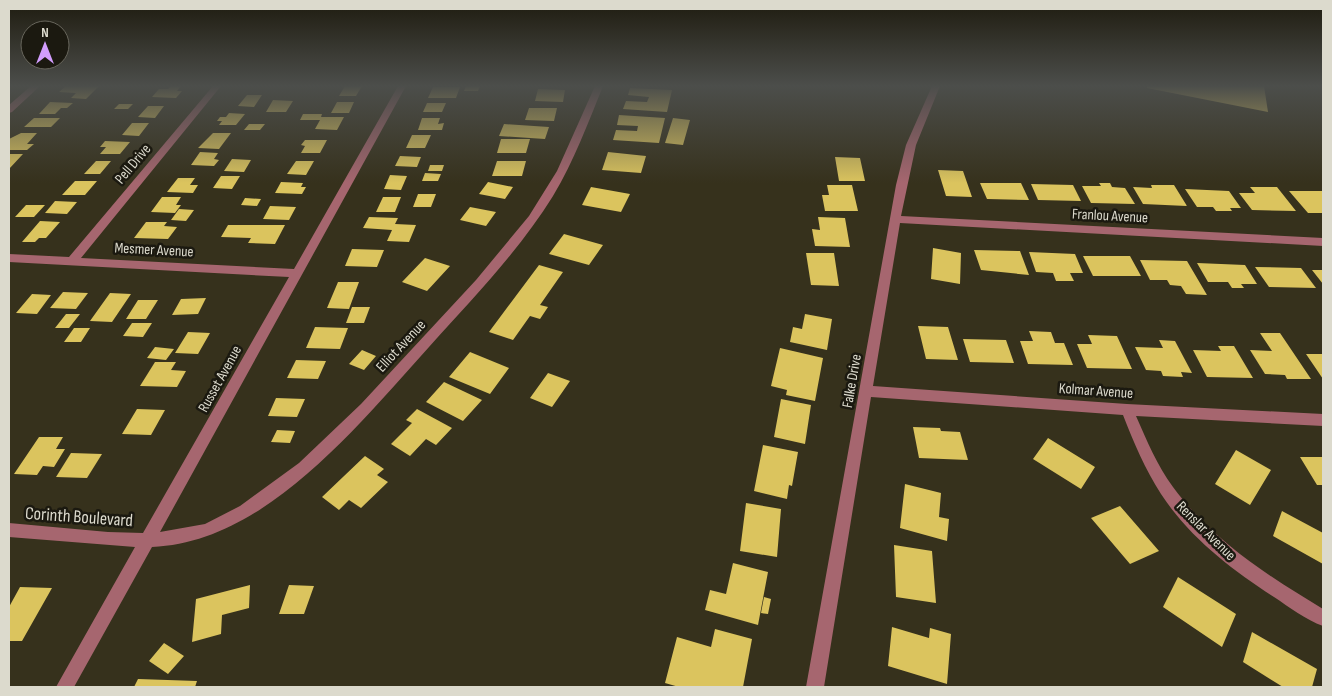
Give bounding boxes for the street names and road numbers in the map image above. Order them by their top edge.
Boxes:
street label: Pell Drive [111,140,155,188]
street label: Franlou Avenue [1071,205,1149,227]
street label: Mesmer Avenue [114,238,194,262]
street label: Elliot Avenue [372,316,430,376]
street label: Russet Avenue [194,342,246,416]
street label: Falke Drive [838,353,866,409]
street label: Kolmar Avenue [1058,379,1134,403]
street label: Renslar Avenue [1172,497,1240,565]
street label: Corinth Boulevard [24,503,134,531]

